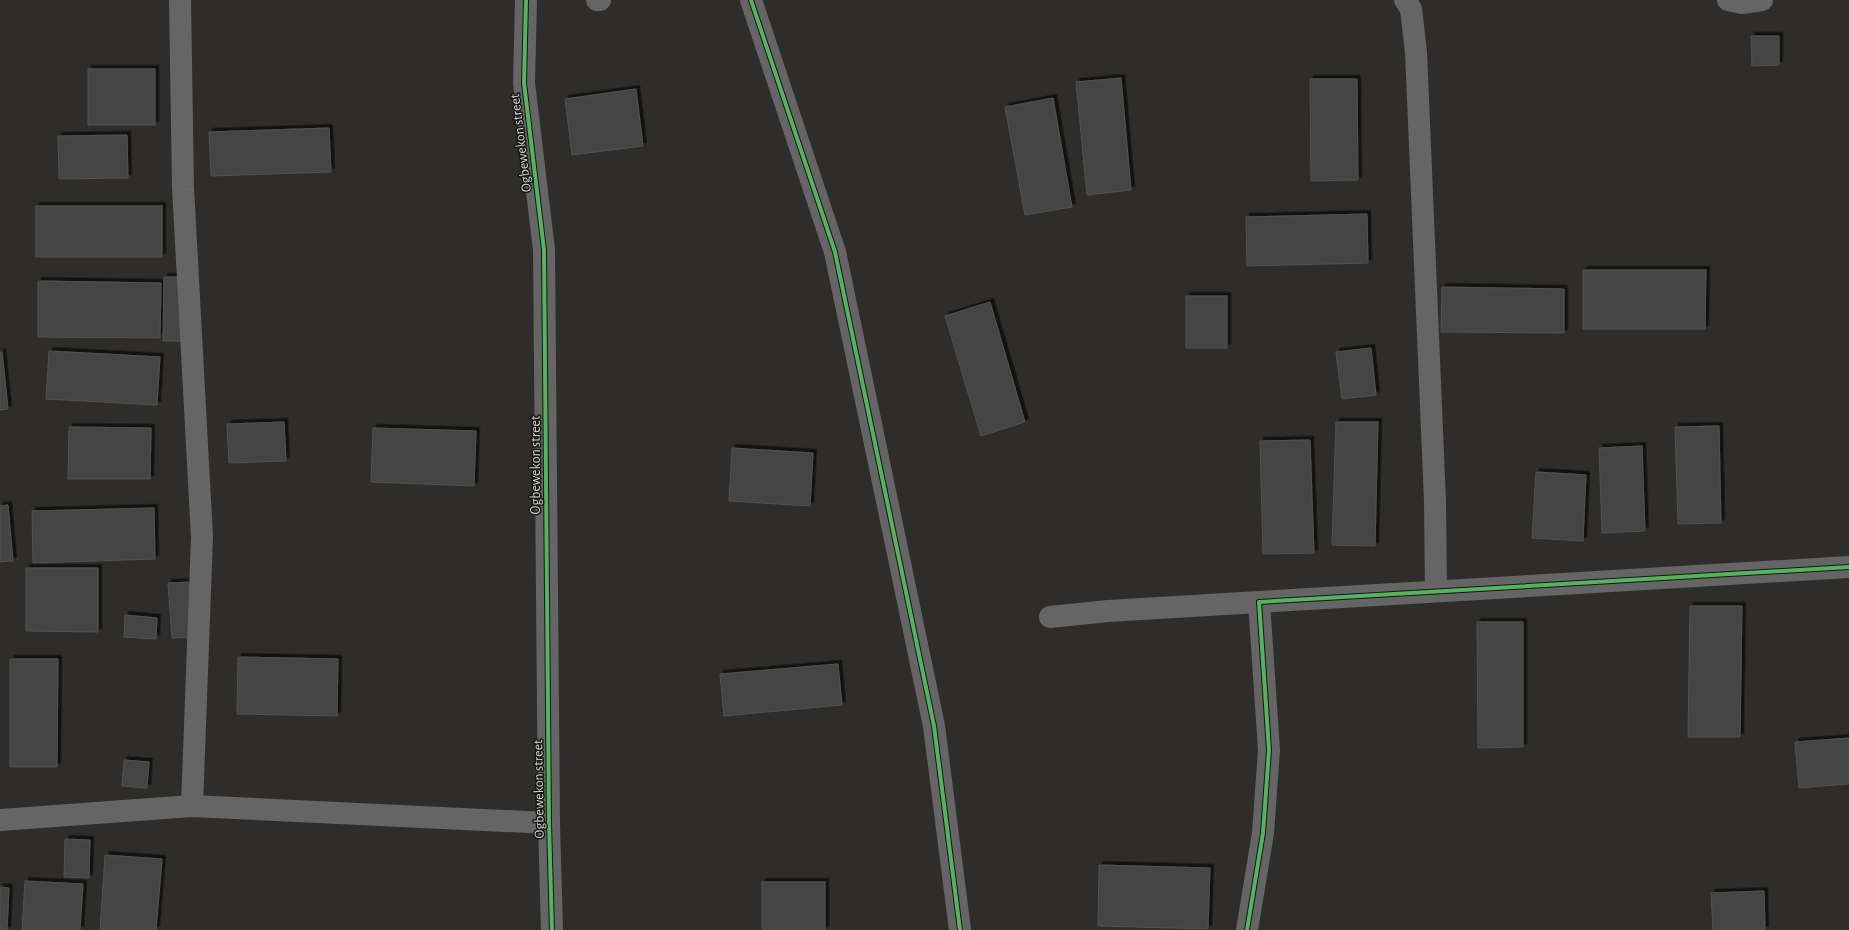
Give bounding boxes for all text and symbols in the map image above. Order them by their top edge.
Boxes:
street label: Ogbewekon street [508,92,534,193]
street label: Ogbewekon street [529,415,543,515]
street label: Ogbewekon street [531,739,547,839]

